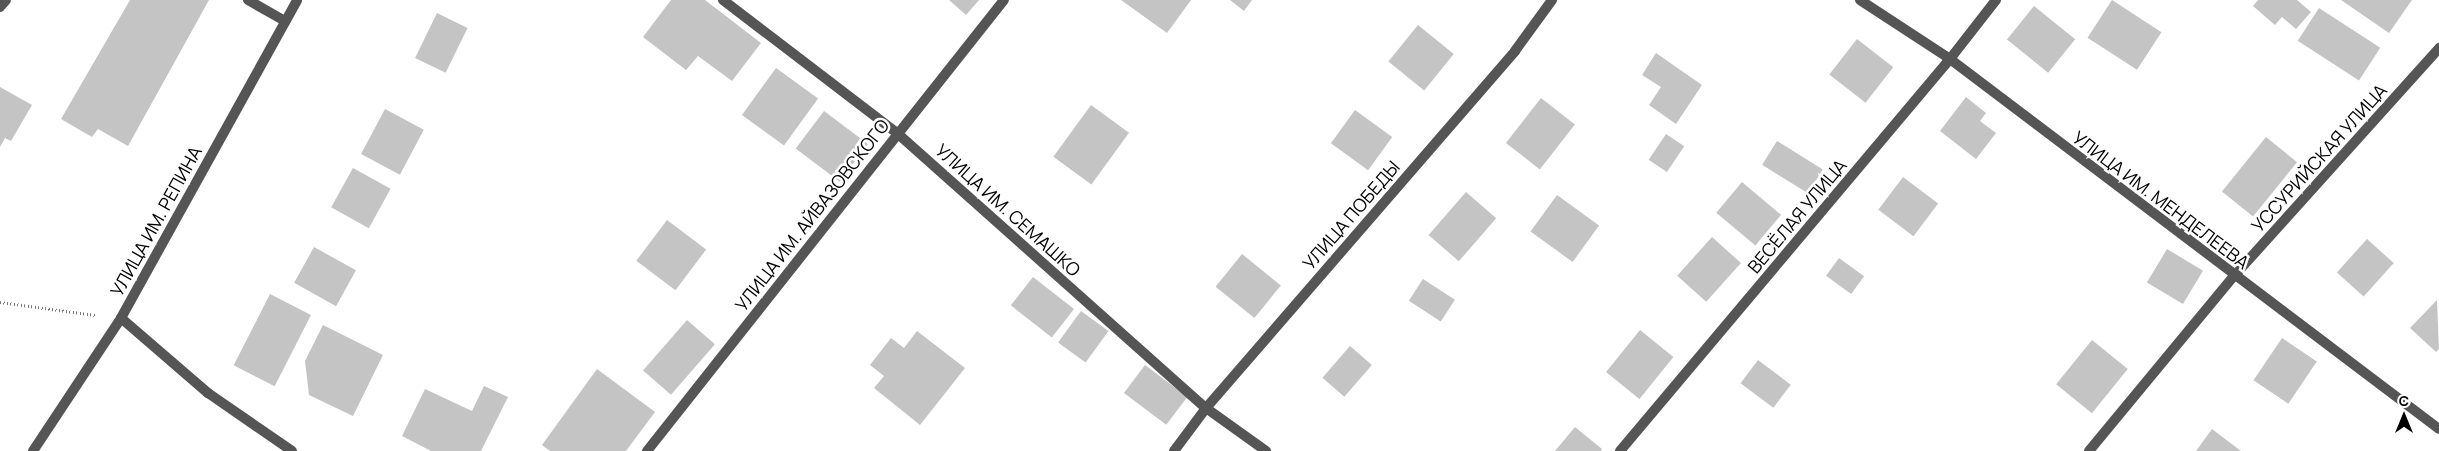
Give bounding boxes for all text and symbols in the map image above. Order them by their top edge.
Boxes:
street label: УССУРИЙСКАЯ УЛИЦА [2247,80,2391,236]
street label: УЛИЦА ИМ. АЙВАЗОВСКОГО [730,115,894,315]
street label: УЛИЦА ИМ. МЕНДЕЛЕЕВА [2069,127,2253,273]
street label: УЛИЦА ИМ. СЕМАШКО [931,139,1085,281]
street label: УЛИЦА ИМ. РЕПИНА [106,142,206,300]
street label: ВЕСЁЛАЯ УЛИЦА [1743,155,1851,277]
street label: УЛИЦА ПОБЕДЫ [1298,156,1404,274]
north arrow [2379,391,2429,441]
text: С [2399,391,2409,410]

